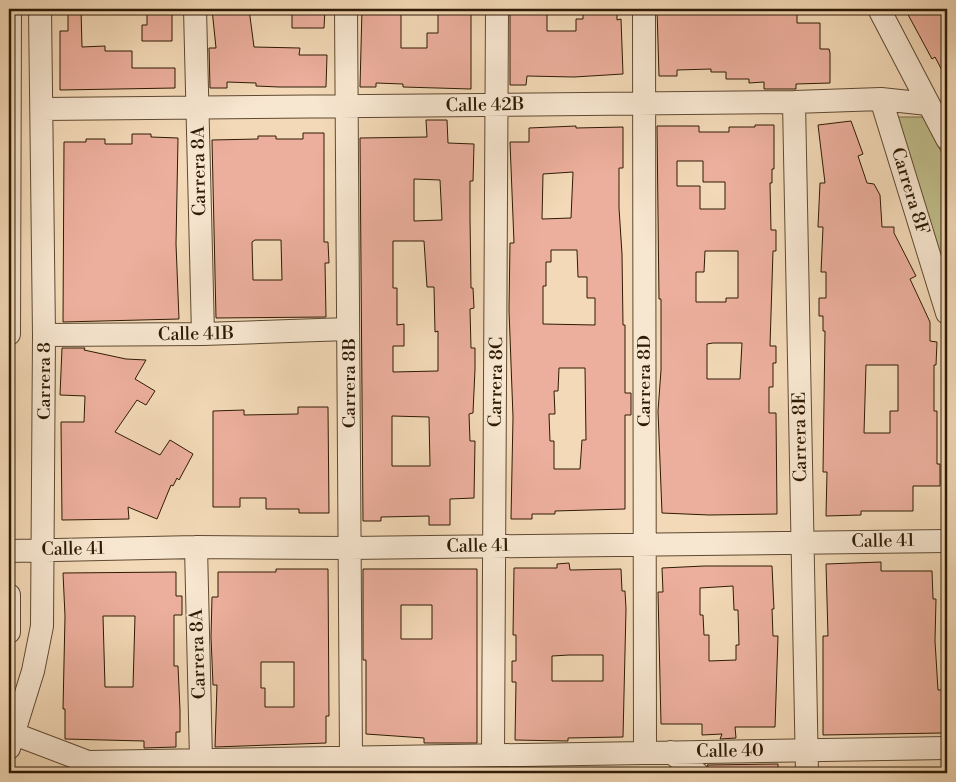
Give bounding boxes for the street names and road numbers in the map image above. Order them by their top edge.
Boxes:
street label: Calle 42B [446,93,524,117]
street label: Carrera 8A [187,125,211,216]
street label: Carrera 8F [886,145,934,237]
street label: Calle 41B [158,322,234,346]
street label: Carrera 8D [633,335,656,427]
street label: Carrera 8C [484,337,508,427]
street label: Carrera 8B [338,338,361,428]
street label: Carrera 8 [33,342,56,420]
street label: Carrera 8E [788,392,812,482]
street label: Calle 41 [851,529,915,553]
street label: Calle 41 [446,534,510,558]
street label: Calle 41 [41,537,105,561]
street label: Carrera 8A [185,608,211,699]
street label: Calle 40 [696,739,764,763]

